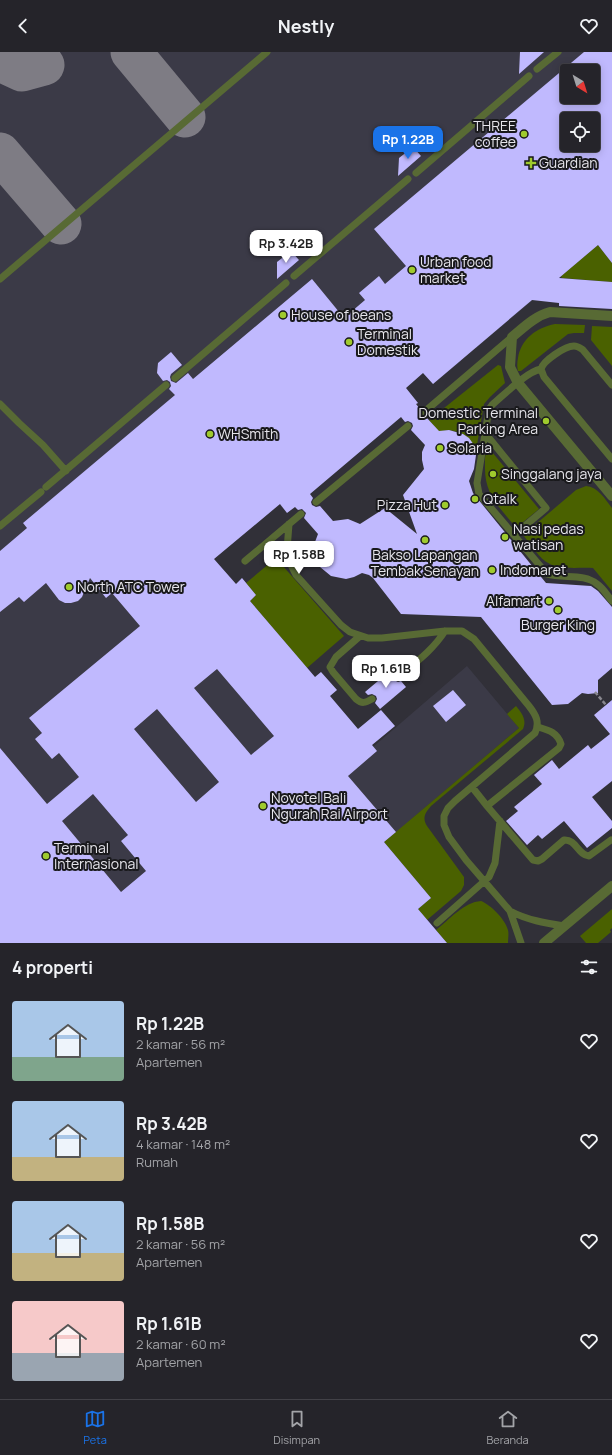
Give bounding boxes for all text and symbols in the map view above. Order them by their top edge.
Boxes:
text: Nestly [278,14,334,38]
icon: back [12,15,34,37]
icon: heart [578,15,600,37]
north arrow [560,64,600,104]
map controls [560,64,600,152]
button: locate [560,112,600,152]
place label: THREE coffee [473,116,516,151]
pin: Rp 1.22B [367,126,449,160]
marker: THREE coffee [519,129,529,139]
text: Rp 1.22B [382,130,434,148]
place label: Guardian [539,153,598,172]
marker: Guardian [526,158,536,168]
pin: Rp 3.42B [245,230,327,264]
text: Rp 3.42B [259,234,313,252]
place label: Urban food market [420,252,492,287]
marker: Urban food market [407,265,417,275]
place label: House of beans [291,305,391,324]
marker: House of beans [278,310,288,320]
place label: Terminal Domestik [357,324,419,359]
marker: Terminal Domestik [344,337,354,347]
place label: Domestic Terminal Parking Area [419,403,538,438]
marker: Domestic Terminal Parking Area [541,416,551,426]
place label: WHSmith [218,424,278,443]
marker: WHSmith [205,429,215,439]
place label: Solaria [448,438,492,457]
marker: Solaria [435,443,445,453]
place label: Singgalang jaya [501,464,602,483]
marker: Singgalang jaya [488,469,498,479]
place label: Qtalk [483,489,518,508]
marker: Qtalk [470,494,480,504]
place label: Pizza Hut [377,495,437,514]
marker: Pizza Hut [440,500,450,510]
place label: Nasi pedas watisan [513,519,584,554]
marker: Nasi pedas watisan [500,532,510,542]
marker: Bakso Lapangan Tembak Senayan [420,535,430,545]
pin: Rp 1.58B [258,541,340,575]
text: Rp 1.58B [273,545,325,563]
place label: Bakso Lapangan Tembak Senayan [371,545,479,580]
place label: Indomaret [500,560,567,579]
marker: Indomaret [487,565,497,575]
place label: North ATC Tower [77,577,185,596]
marker: North ATC Tower [64,582,74,592]
place label: Alfamart [486,591,541,610]
marker: Alfamart [544,596,554,606]
marker: Burger King [553,605,563,615]
place label: Burger King [521,615,595,634]
pin: Rp 1.61B [345,655,427,689]
text: Rp 1.61B [361,659,411,677]
place label: Novotel Bali Ngurah Rai Airport [271,788,388,823]
marker: Novotel Bali Ngurah Rai Airport [258,801,268,811]
place label: Terminal Internasional [54,838,139,873]
marker: Terminal Internasional [41,851,51,861]
text: 4 properti [12,956,93,979]
icon: filters [578,956,600,978]
text: Rp 1.22B [136,1012,204,1035]
icon: home [44,1017,92,1065]
icon: heart [578,1030,600,1052]
text: 2 kamar · 56 m² [136,1035,225,1053]
text: Apartemen [136,1053,202,1071]
text: Rp 3.42B [136,1112,207,1135]
icon: home [44,1117,92,1165]
icon: heart [578,1130,600,1152]
text: 4 kamar · 148 m² [136,1135,230,1153]
text: Rumah [136,1153,178,1171]
text: Rp 1.58B [136,1212,204,1235]
icon: home [44,1217,92,1265]
icon: heart [578,1230,600,1252]
text: 2 kamar · 56 m² [136,1235,225,1253]
text: Apartemen [136,1253,202,1271]
text: Rp 1.61B [136,1312,202,1335]
icon: home [44,1317,92,1365]
icon: heart [578,1330,600,1352]
text: 2 kamar · 60 m² [136,1335,226,1353]
text: Apartemen [136,1353,202,1371]
tab: Peta [83,1408,107,1447]
tab: Disimpan [273,1408,320,1447]
tab: Beranda [487,1408,529,1447]

